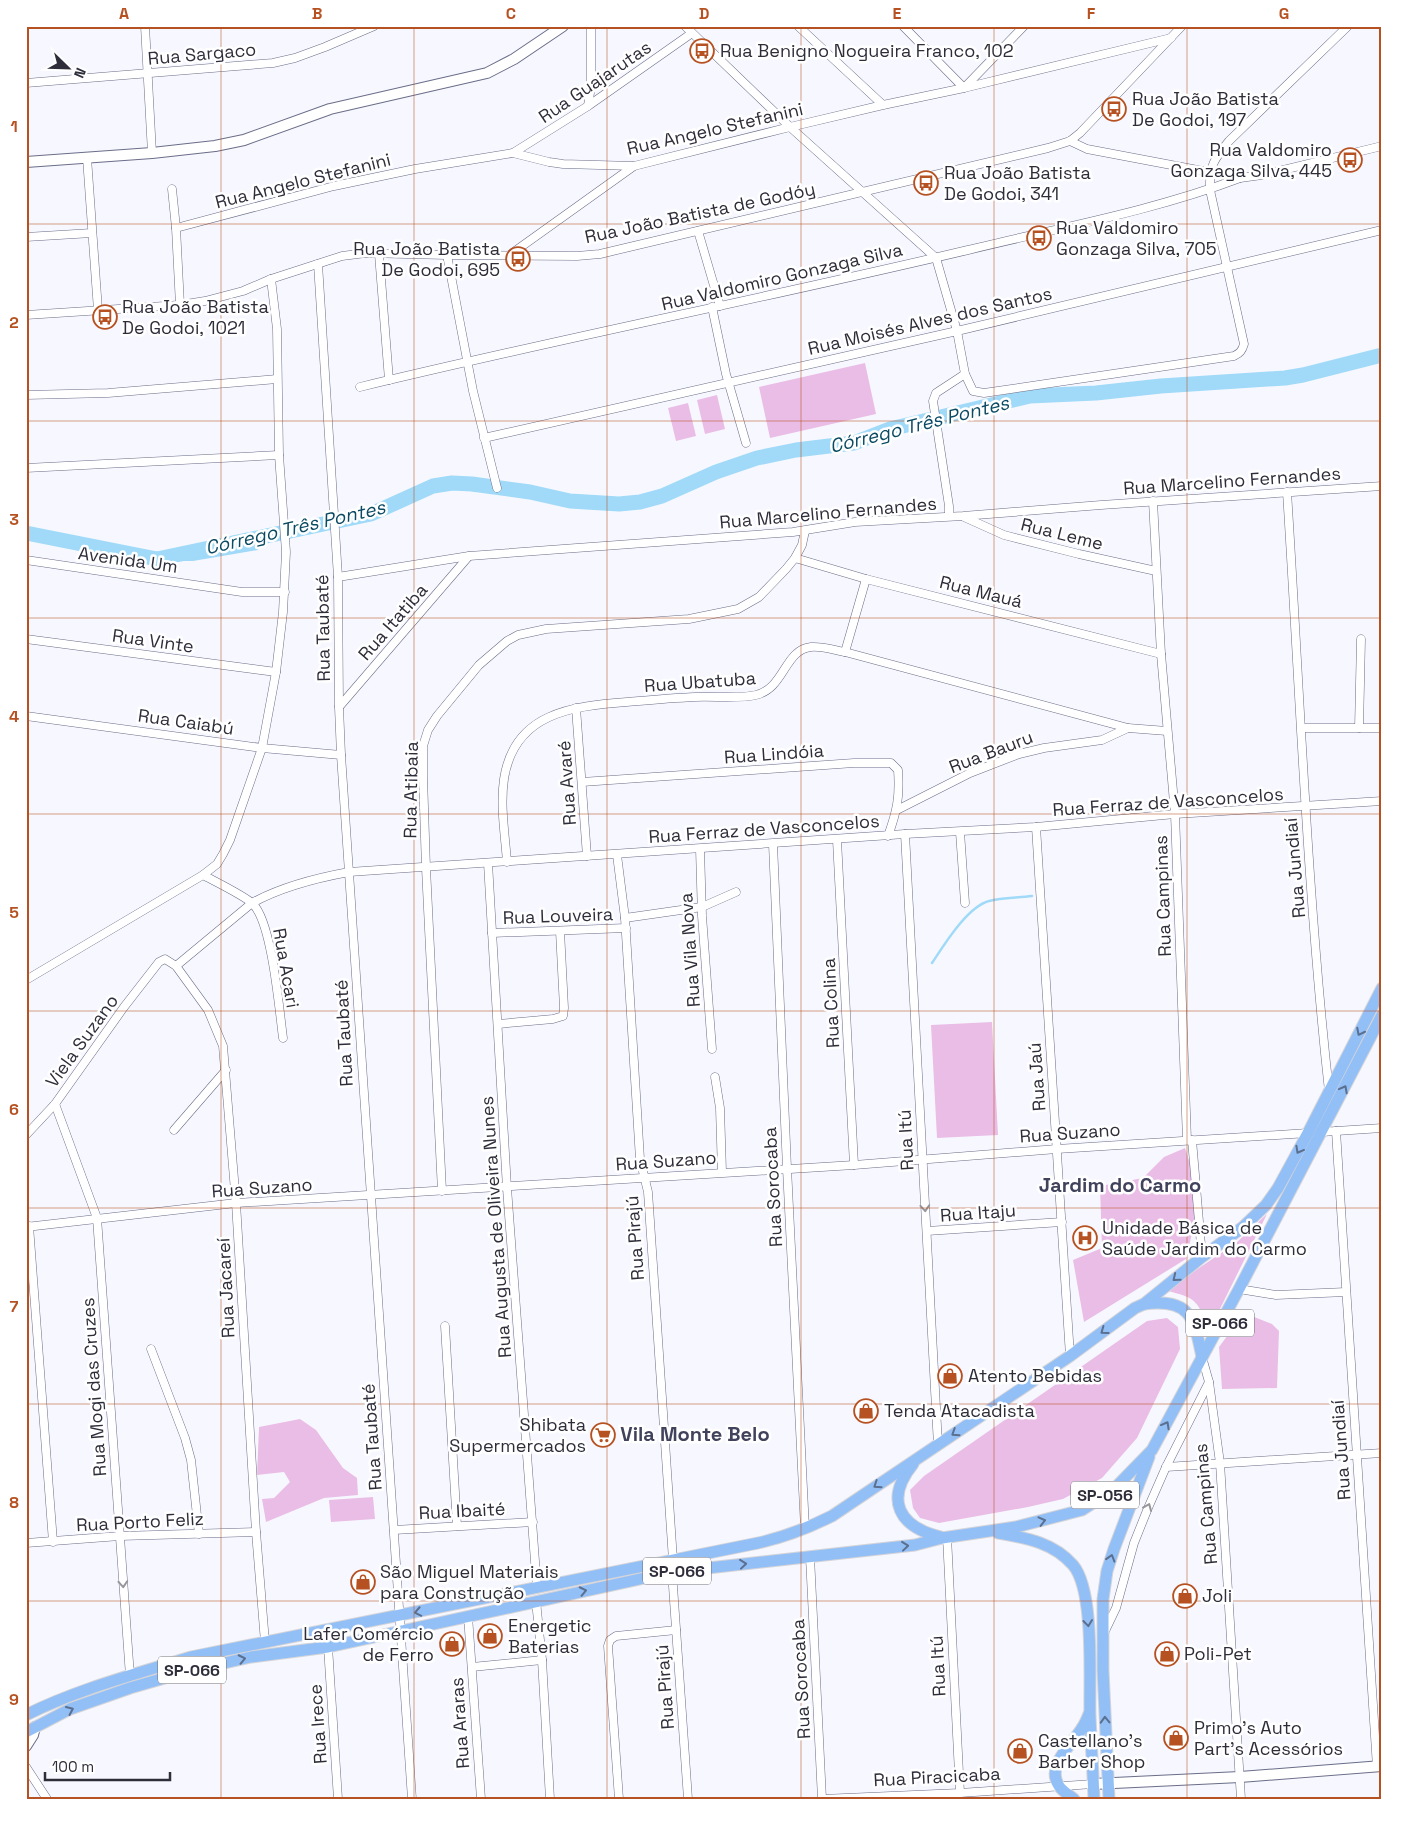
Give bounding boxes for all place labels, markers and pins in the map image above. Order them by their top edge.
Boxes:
bus stop icon: Rua Benigno Nogueira Franco, 102 [689,38,715,64]
place label: Rua Benigno Nogueira Franco, 102 [720,39,1014,62]
place label: Rua João Batista De Godoi, 197 [1132,87,1279,131]
bus stop icon: Rua João Batista De Godoi, 197 [1101,96,1127,122]
place label: Rua Valdomiro Gonzaga Silva, 445 [1171,138,1332,182]
bus stop icon: Rua Valdomiro Gonzaga Silva, 445 [1337,147,1363,173]
place label: Rua João Batista De Godoi, 341 [944,161,1091,205]
bus stop icon: Rua João Batista De Godoi, 341 [913,170,939,196]
place label: Rua Valdomiro Gonzaga Silva, 705 [1056,216,1217,260]
bus stop icon: Rua Valdomiro Gonzaga Silva, 705 [1026,225,1052,251]
place label: Rua João Batista De Godoi, 695 [353,237,500,281]
bus stop icon: Rua João Batista De Godoi, 695 [505,246,531,272]
place label: Rua João Batista De Godoi, 1021 [122,295,269,339]
bus stop icon: Rua João Batista De Godoi, 1021 [92,304,118,330]
place label: Unidade Básica de Saúde Jardim do Carmo [1102,1216,1307,1260]
hospital icon: Unidade Básica de Saúde Jardim do Carmo [1072,1225,1098,1251]
shop icon: Atento Bebidas [937,1363,963,1389]
place label: Atento Bebidas [968,1364,1102,1387]
shop icon: Tenda Atacadista [853,1398,879,1424]
place label: Tenda Atacadista [884,1399,1035,1422]
place label: Shibata Supermercados [449,1413,586,1457]
supermarket icon: Shibata Supermercados [590,1422,616,1448]
place label: São Miguel Materiais para Construção [380,1560,559,1604]
shop icon: São Miguel Materiais para Construção [350,1569,376,1595]
shop icon: Joli [1172,1583,1198,1609]
place label: Joli [1202,1584,1232,1607]
place label: Energetic Baterias [508,1614,592,1658]
place label: Lafer Comércio de Ferro [303,1622,434,1666]
shop icon: Energetic Baterias [477,1623,503,1649]
shop icon: Lafer Comércio de Ferro [439,1631,465,1657]
shop icon: Poli-Pet [1154,1641,1180,1667]
place label: Poli-Pet [1184,1642,1252,1665]
place label: Primo's Auto Part's Acessórios [1194,1716,1343,1760]
shop icon: Primo's Auto Part's Acessórios [1163,1725,1189,1751]
place label: Castellano's Barber Shop [1038,1729,1145,1773]
shop icon: Castellano's Barber Shop [1007,1738,1033,1764]

